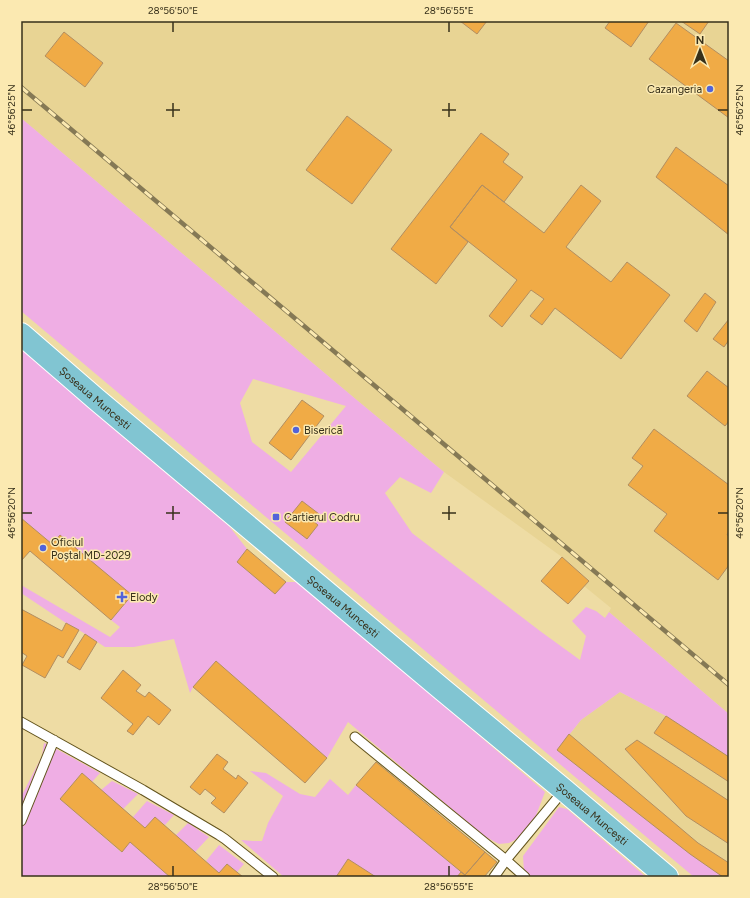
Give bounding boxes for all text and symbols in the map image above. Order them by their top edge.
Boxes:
text: 28°56'50"E [148,4,198,17]
text: 28°56'55"E [424,4,474,17]
north arrow [680,30,720,70]
text: N [696,34,704,47]
place label: Cazangeria [647,83,702,96]
text: 46°56'25"N [5,84,18,136]
marker: Cazangeria [705,84,715,94]
text: 46°56'25"N [733,84,746,136]
street label: Șoseaua Muncești [57,364,133,432]
place label: Biserică [304,424,342,437]
marker: Biserică [291,425,301,435]
text: 46°56'20"N [5,487,18,539]
text: 46°56'20"N [733,487,746,539]
place label: Cartierul Codru [284,511,360,524]
marker: Cartierul Codru [271,512,281,522]
place label: Oficiul Poștal MD-2029 [51,536,131,562]
marker: Oficiul Poștal MD-2029 [38,543,48,553]
street label: Șoseaua Muncești [304,573,382,641]
place label: Elody [130,591,158,604]
marker: Elody [117,592,127,602]
street label: Șoseaua Muncești [553,780,630,848]
text: 28°56'50"E [148,880,198,893]
text: 28°56'55"E [424,880,474,893]

